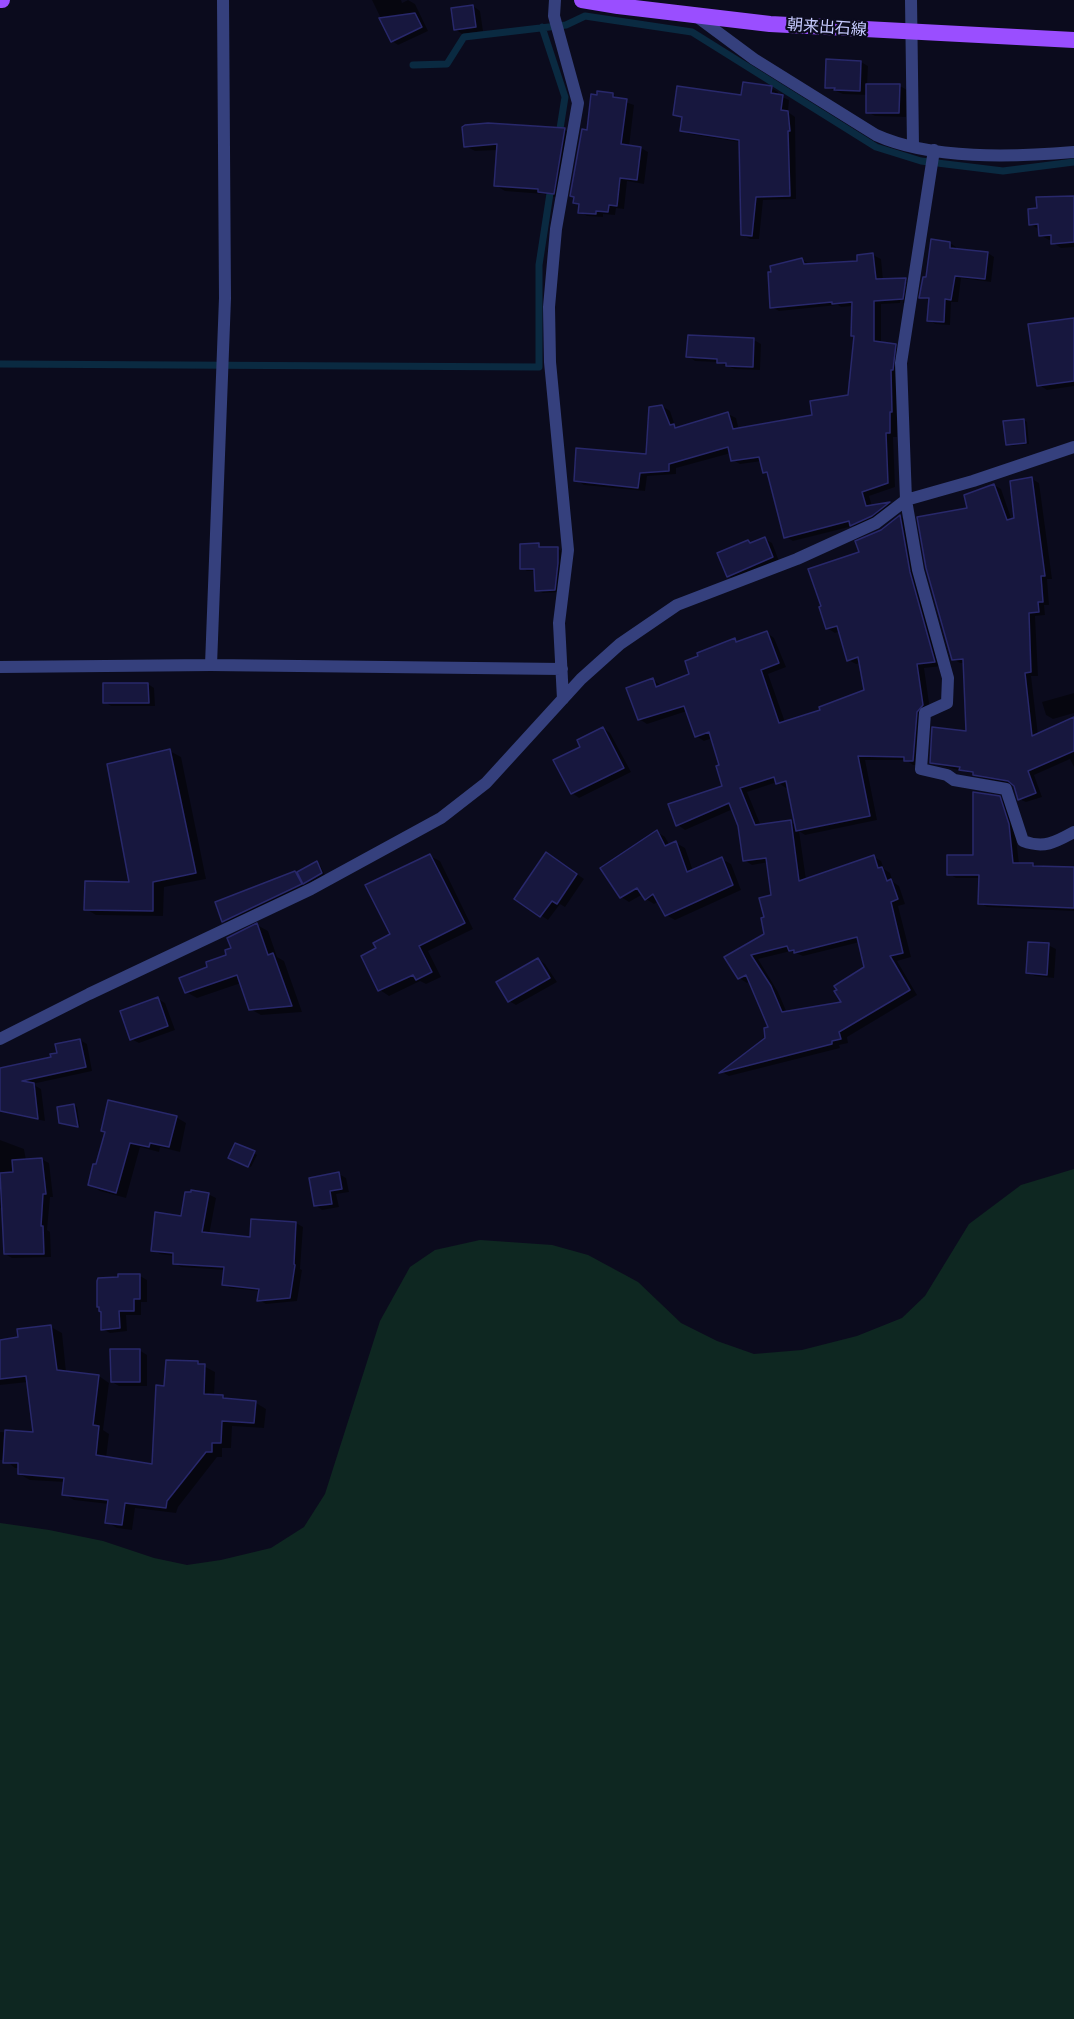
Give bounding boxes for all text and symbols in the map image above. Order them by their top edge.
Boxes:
street label: 朝来出石線 [786,15,868,39]

